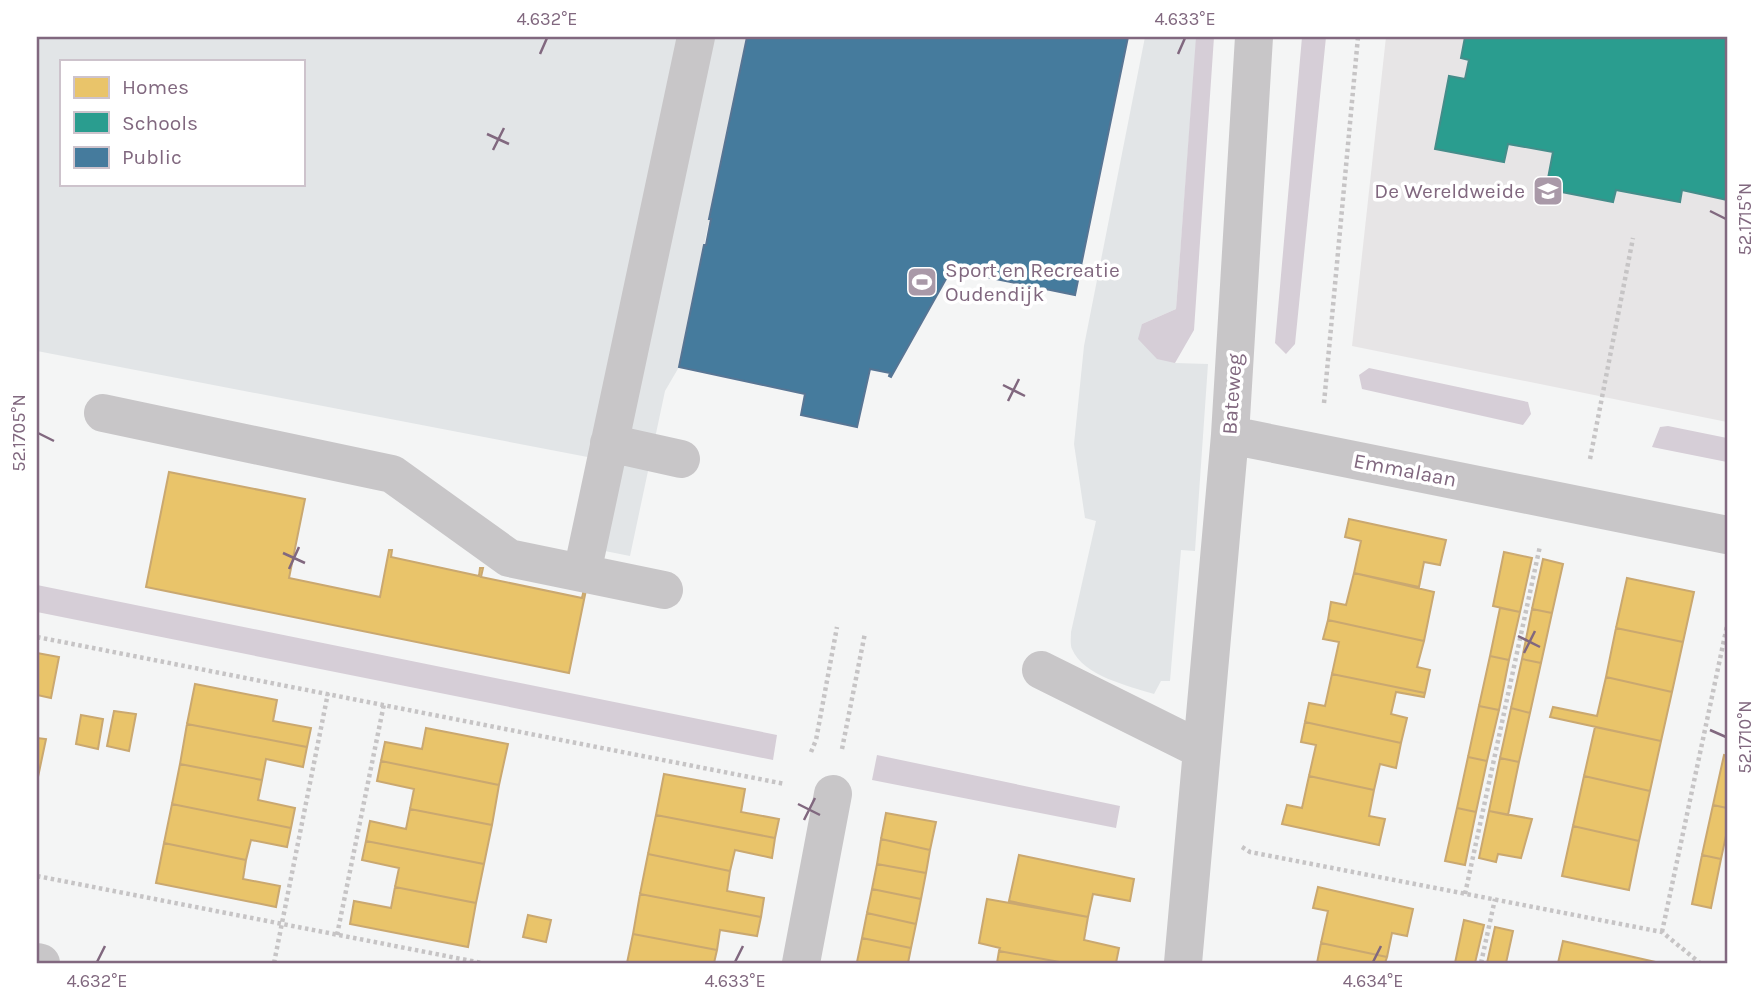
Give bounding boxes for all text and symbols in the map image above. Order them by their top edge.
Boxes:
text: 4.632°E [517,8,577,30]
text: 4.633°E [1154,8,1216,30]
legend [60,60,304,186]
text: Homes [122,75,189,99]
text: Schools [122,111,198,135]
text: Public [122,145,182,169]
school or university icon: De Wereldweide [1531,174,1565,208]
place label: De Wereldweide [1374,179,1525,203]
text: 52.1715°N [1734,183,1756,255]
place label: Sport en Recreatie Oudendijk [945,258,1120,306]
sports icon: Sport en Recreatie Oudendijk [905,265,939,299]
street label: Bateweg [1217,353,1247,435]
text: 52.1705°N [8,394,30,472]
street label: Emmalaan [1352,448,1458,492]
text: 52.1710°N [1734,700,1756,774]
text: 4.632°E [67,970,127,992]
text: 4.633°E [704,970,766,992]
text: 4.634°E [1343,970,1403,992]

